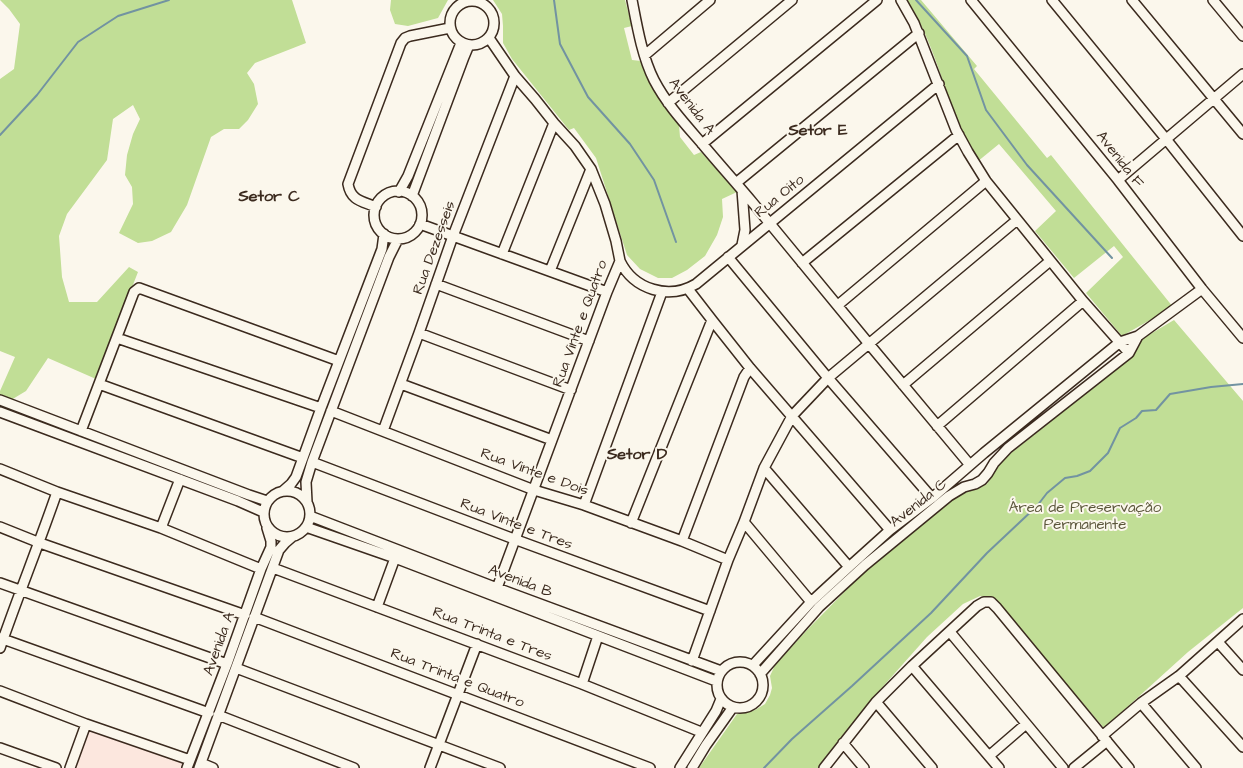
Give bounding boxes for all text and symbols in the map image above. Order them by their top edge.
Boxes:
street label: Avenida A [664,75,718,139]
district label: Setor E [788,122,848,142]
street label: Avenida F [1091,128,1147,192]
street label: Rua Oito [751,172,809,222]
district label: Setor C [239,188,299,208]
street label: Rua Dezesseis [410,199,460,297]
street label: Rua Vinte e Quatro [550,258,612,390]
street label: Rua Vinte e Dois [478,445,590,501]
district label: Setor D [607,446,667,466]
street label: Avenida C [887,476,951,532]
street label: Rua Vinte e Tres [457,495,575,555]
park label: Área de Preservação Permanente [1009,500,1161,535]
street label: Avenida B [485,562,555,602]
street label: Rua Trinta e Tres [430,604,554,666]
street label: Avenida A [200,610,240,678]
street label: Rua Trinta e Quatro [388,645,526,713]

